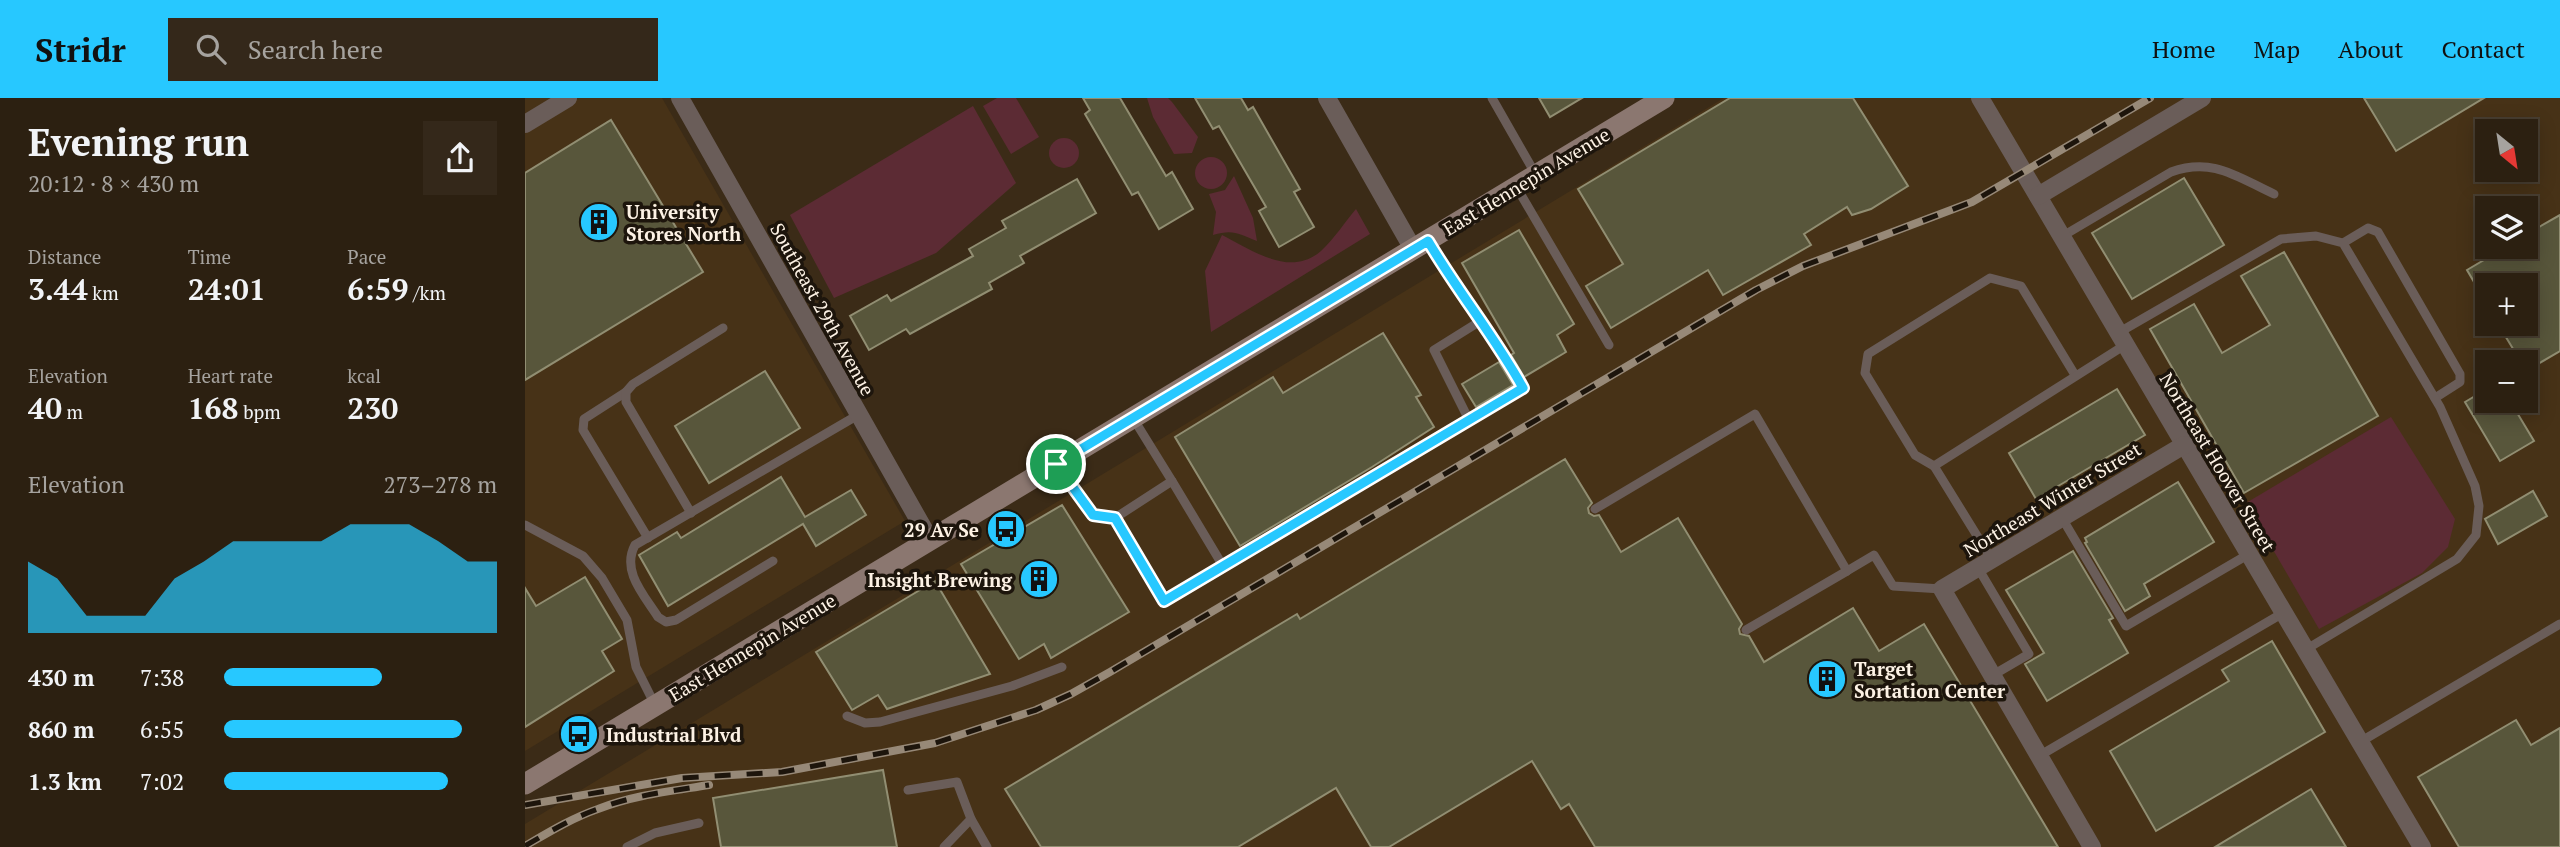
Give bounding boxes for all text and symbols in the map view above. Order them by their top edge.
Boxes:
search box [168,18,658,81]
text: Stridr [35,28,126,71]
icon: search [192,30,230,68]
text: Search here [248,32,383,66]
text: Home [2152,33,2216,65]
text: Map [2254,33,2300,65]
text: About [2338,33,2404,65]
text: Contact [2442,33,2525,65]
text: Evening run [28,117,249,167]
north arrow [2475,119,2537,182]
map controls [2475,119,2538,413]
button: share [423,121,497,195]
street label: East Hennepin Avenue [1438,121,1614,241]
text: 20:12 · 8 × 430 m [28,168,199,199]
button: layers [2475,196,2538,259]
place label: University Stores North [626,199,741,246]
building icon: University Stores North [578,201,620,243]
street label: Southeast 29th Avenue [765,218,881,400]
text: Distance [28,244,101,269]
text: Time [188,244,231,269]
text: Pace [347,244,386,269]
text: 3.44 [28,269,88,309]
text: 24:01 [188,269,266,309]
text: 6:59 [347,269,408,309]
button: + [2475,273,2538,336]
text: km [88,280,119,305]
text: /km [408,280,446,305]
button: − [2475,350,2538,413]
text: Elevation [28,363,108,388]
text: Heart rate [188,363,273,388]
text: kcal [347,363,381,388]
street label: Northeast Hoover Street [2155,368,2281,556]
text: 40 [28,388,62,428]
text: 168 [188,388,239,428]
text: 230 [347,388,398,428]
text: m [62,399,83,424]
text: bpm [239,399,281,424]
pin [1026,434,1086,494]
street label: Northeast Winter Street [1959,436,2145,562]
icon: arrive [1037,445,1075,483]
text: Elevation [28,469,125,500]
text: 273–278 m [384,469,497,500]
bus stop icon: 29 Av Se [985,508,1027,550]
place label: 29 Av Se [904,517,979,542]
building icon: Insight Brewing [1018,558,1060,600]
place label: Insight Brewing [868,567,1013,592]
street label: East Hennepin Avenue [664,587,840,707]
place label: Target Sortation Center [1854,656,2006,703]
building icon: Target Sortation Center [1806,658,1848,700]
text: 430 m [28,662,94,693]
text: 7:38 [140,662,184,693]
bus stop icon: Industrial Blvd [558,713,600,755]
text: 860 m [28,714,94,745]
text: 6:55 [140,714,184,745]
place label: Industrial Blvd [606,722,742,747]
text: 1.3 km [28,766,102,797]
text: 7:02 [140,766,184,797]

